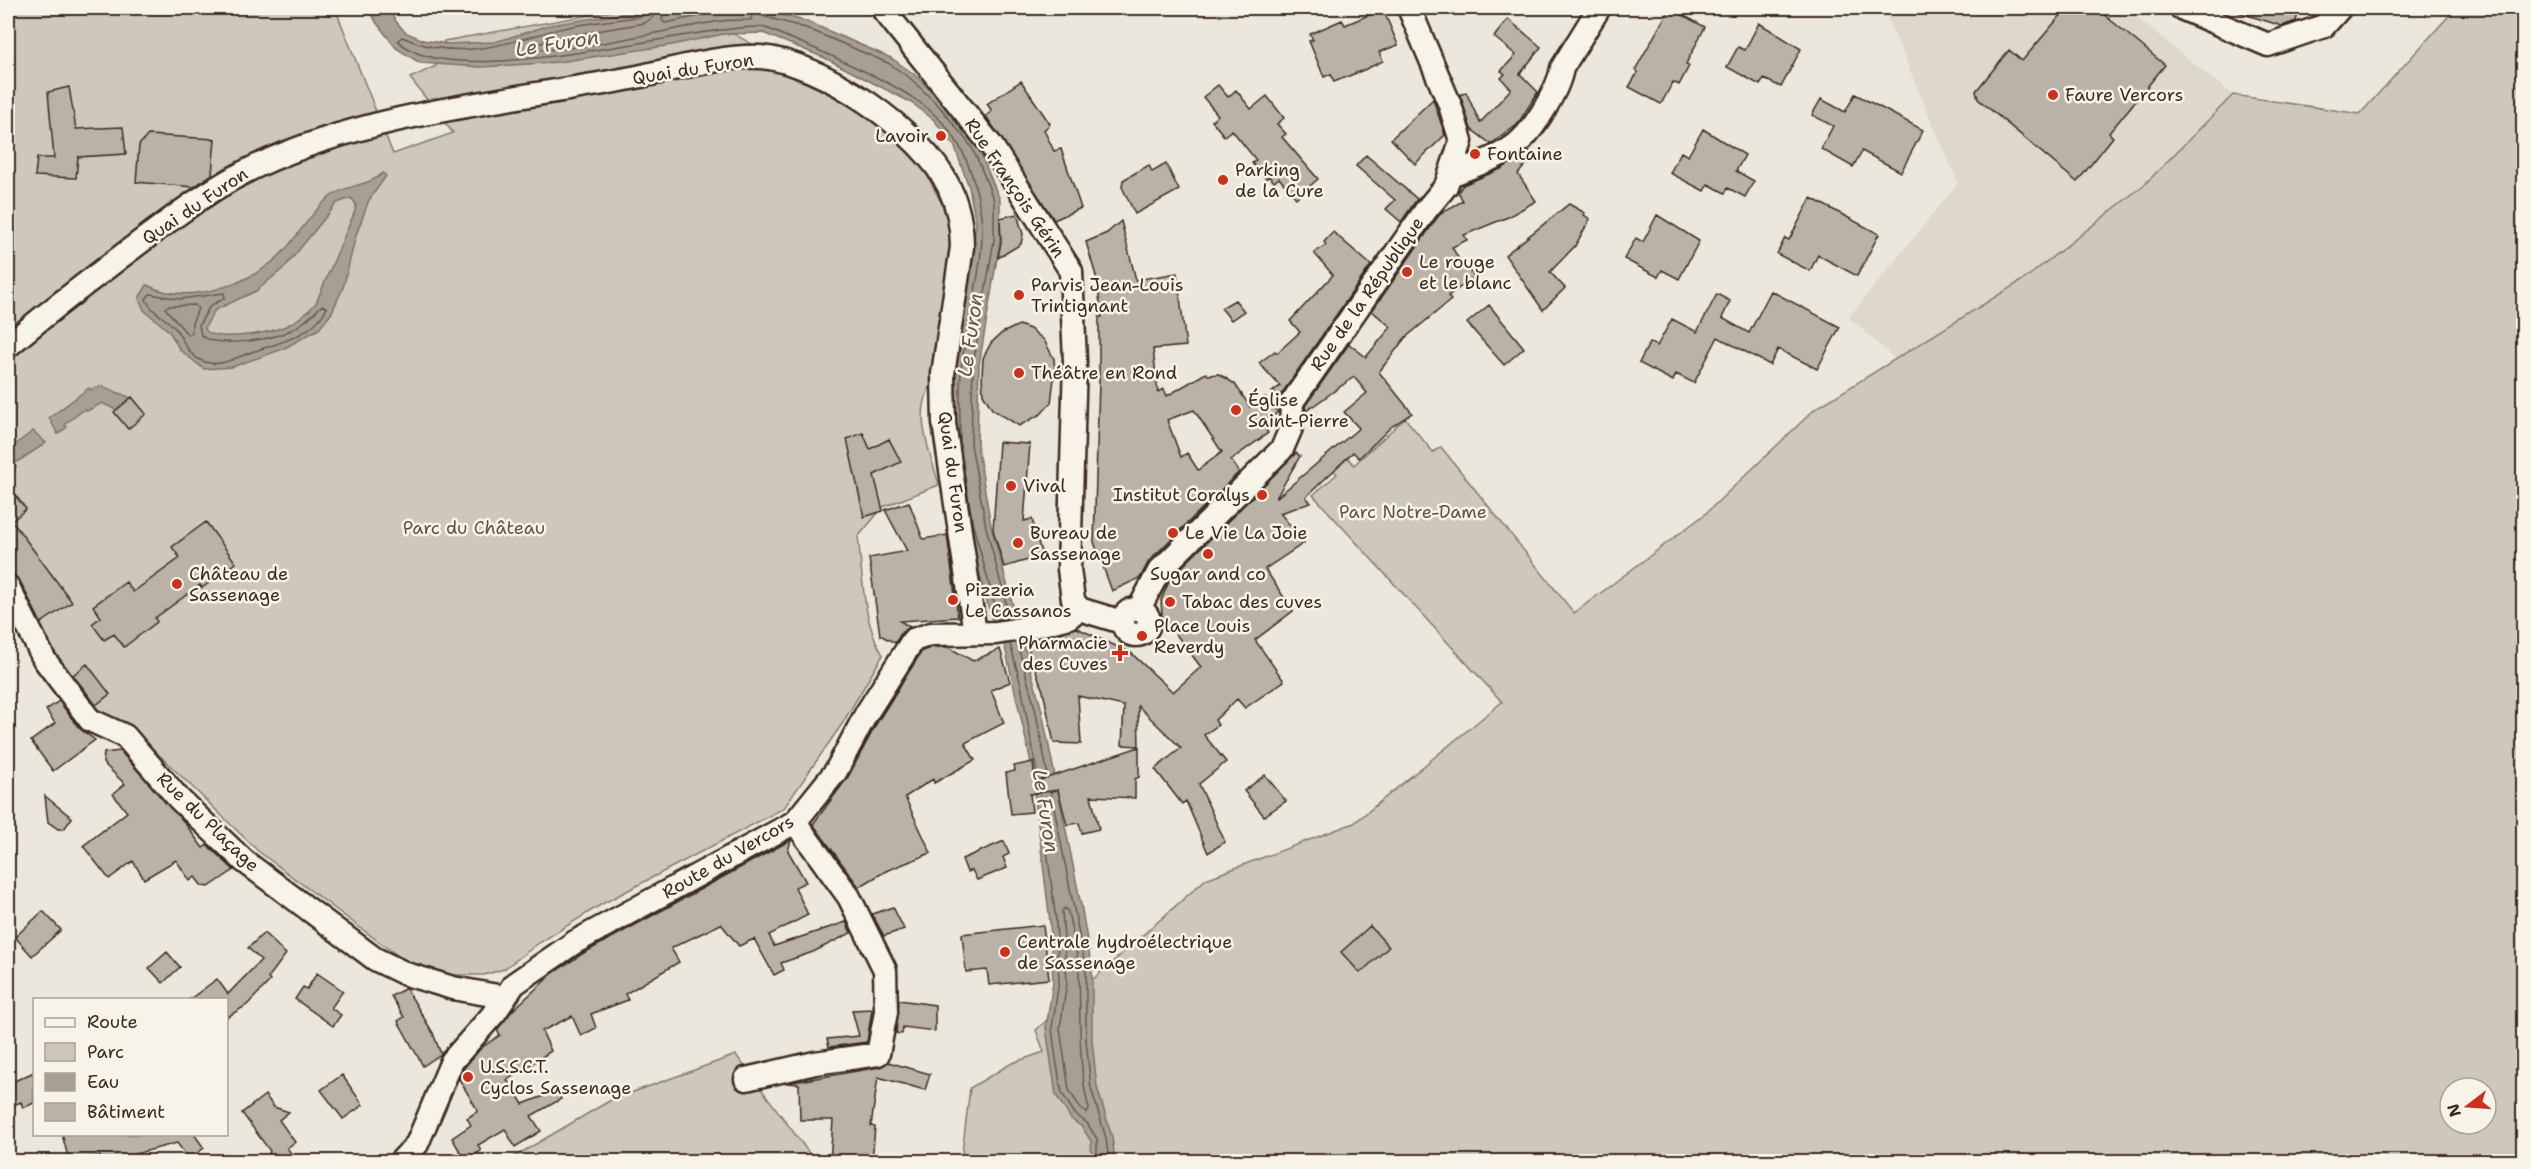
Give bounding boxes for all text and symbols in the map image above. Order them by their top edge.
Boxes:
water label: Le Furon [513,24,601,62]
street label: Quai du Furon [631,48,755,90]
place label: Faure Vercors [2065,83,2183,107]
marker: Faure Vercors [2046,88,2060,102]
street label: Rue François Gérin [959,113,1071,263]
place label: Lavoir [875,124,929,148]
marker: Lavoir [934,129,948,143]
place label: Fontaine [1487,142,1563,166]
marker: Fontaine [1468,147,1482,161]
place label: Parking de la Cure [1235,158,1324,203]
street label: Quai du Furon [138,162,252,250]
marker: Parking de la Cure [1216,173,1230,187]
street label: Rue de la République [1305,212,1429,376]
place label: Le rouge et le blanc [1419,250,1512,295]
marker: Le rouge et le blanc [1400,265,1414,279]
place label: Parvis Jean-Louis Trintignant [1031,273,1184,318]
marker: Parvis Jean-Louis Trintignant [1012,288,1026,302]
water label: Le Furon [951,292,989,378]
place label: Théâtre en Rond [1031,361,1177,385]
marker: Théâtre en Rond [1012,366,1026,380]
place label: Église Saint-Pierre [1248,388,1349,433]
marker: Église Saint-Pierre [1229,403,1243,417]
street label: Quai du Furon [933,410,973,534]
place label: Vival [1023,474,1067,498]
marker: Vival [1004,479,1018,493]
place label: Institut Coralys [1113,483,1250,507]
marker: Institut Coralys [1255,488,1269,502]
park label: Parc Notre-Dame [1339,500,1487,524]
park label: Parc du Château [403,516,545,540]
place label: Bureau de Sassenage [1030,521,1121,566]
place label: Le Vie La Joie [1185,521,1307,545]
marker: Le Vie La Joie [1166,526,1180,540]
marker: Bureau de Sassenage [1011,536,1025,550]
marker: Sugar and co [1201,547,1215,561]
place label: Château de Sassenage [189,562,288,607]
place label: Sugar and co [1150,562,1266,586]
marker: Château de Sassenage [170,577,184,591]
place label: Pizzeria Le Cassanos [965,578,1072,623]
place label: Tabac des cuves [1182,590,1322,614]
marker: Pizzeria Le Cassanos [946,593,960,607]
marker: Tabac des cuves [1163,595,1177,609]
place label: Place Louis Reverdy [1154,614,1250,659]
marker: Place Louis Reverdy [1135,629,1149,643]
place label: Pharmacie des Cuves [1018,631,1108,676]
marker: Pharmacie des Cuves [1113,646,1127,660]
street label: Rue du Plaçage [151,767,265,877]
water label: Le Furon [1027,767,1065,855]
street label: Route du Vercors [658,809,798,905]
place label: Centrale hydroélectrique de Sassenage [1017,930,1232,975]
marker: Centrale hydroélectrique de Sassenage [998,945,1012,959]
legend [33,998,228,1136]
text: Route [87,1010,138,1034]
text: Parc [87,1040,124,1064]
place label: U.S.S.C.T. Cyclos Sassenage [480,1055,632,1100]
text: Eau [87,1070,119,1094]
marker: U.S.S.C.T. Cyclos Sassenage [461,1070,475,1084]
north arrow [2438,1076,2498,1136]
text: Bâtiment [87,1100,165,1124]
text: N [2442,1101,2466,1119]

